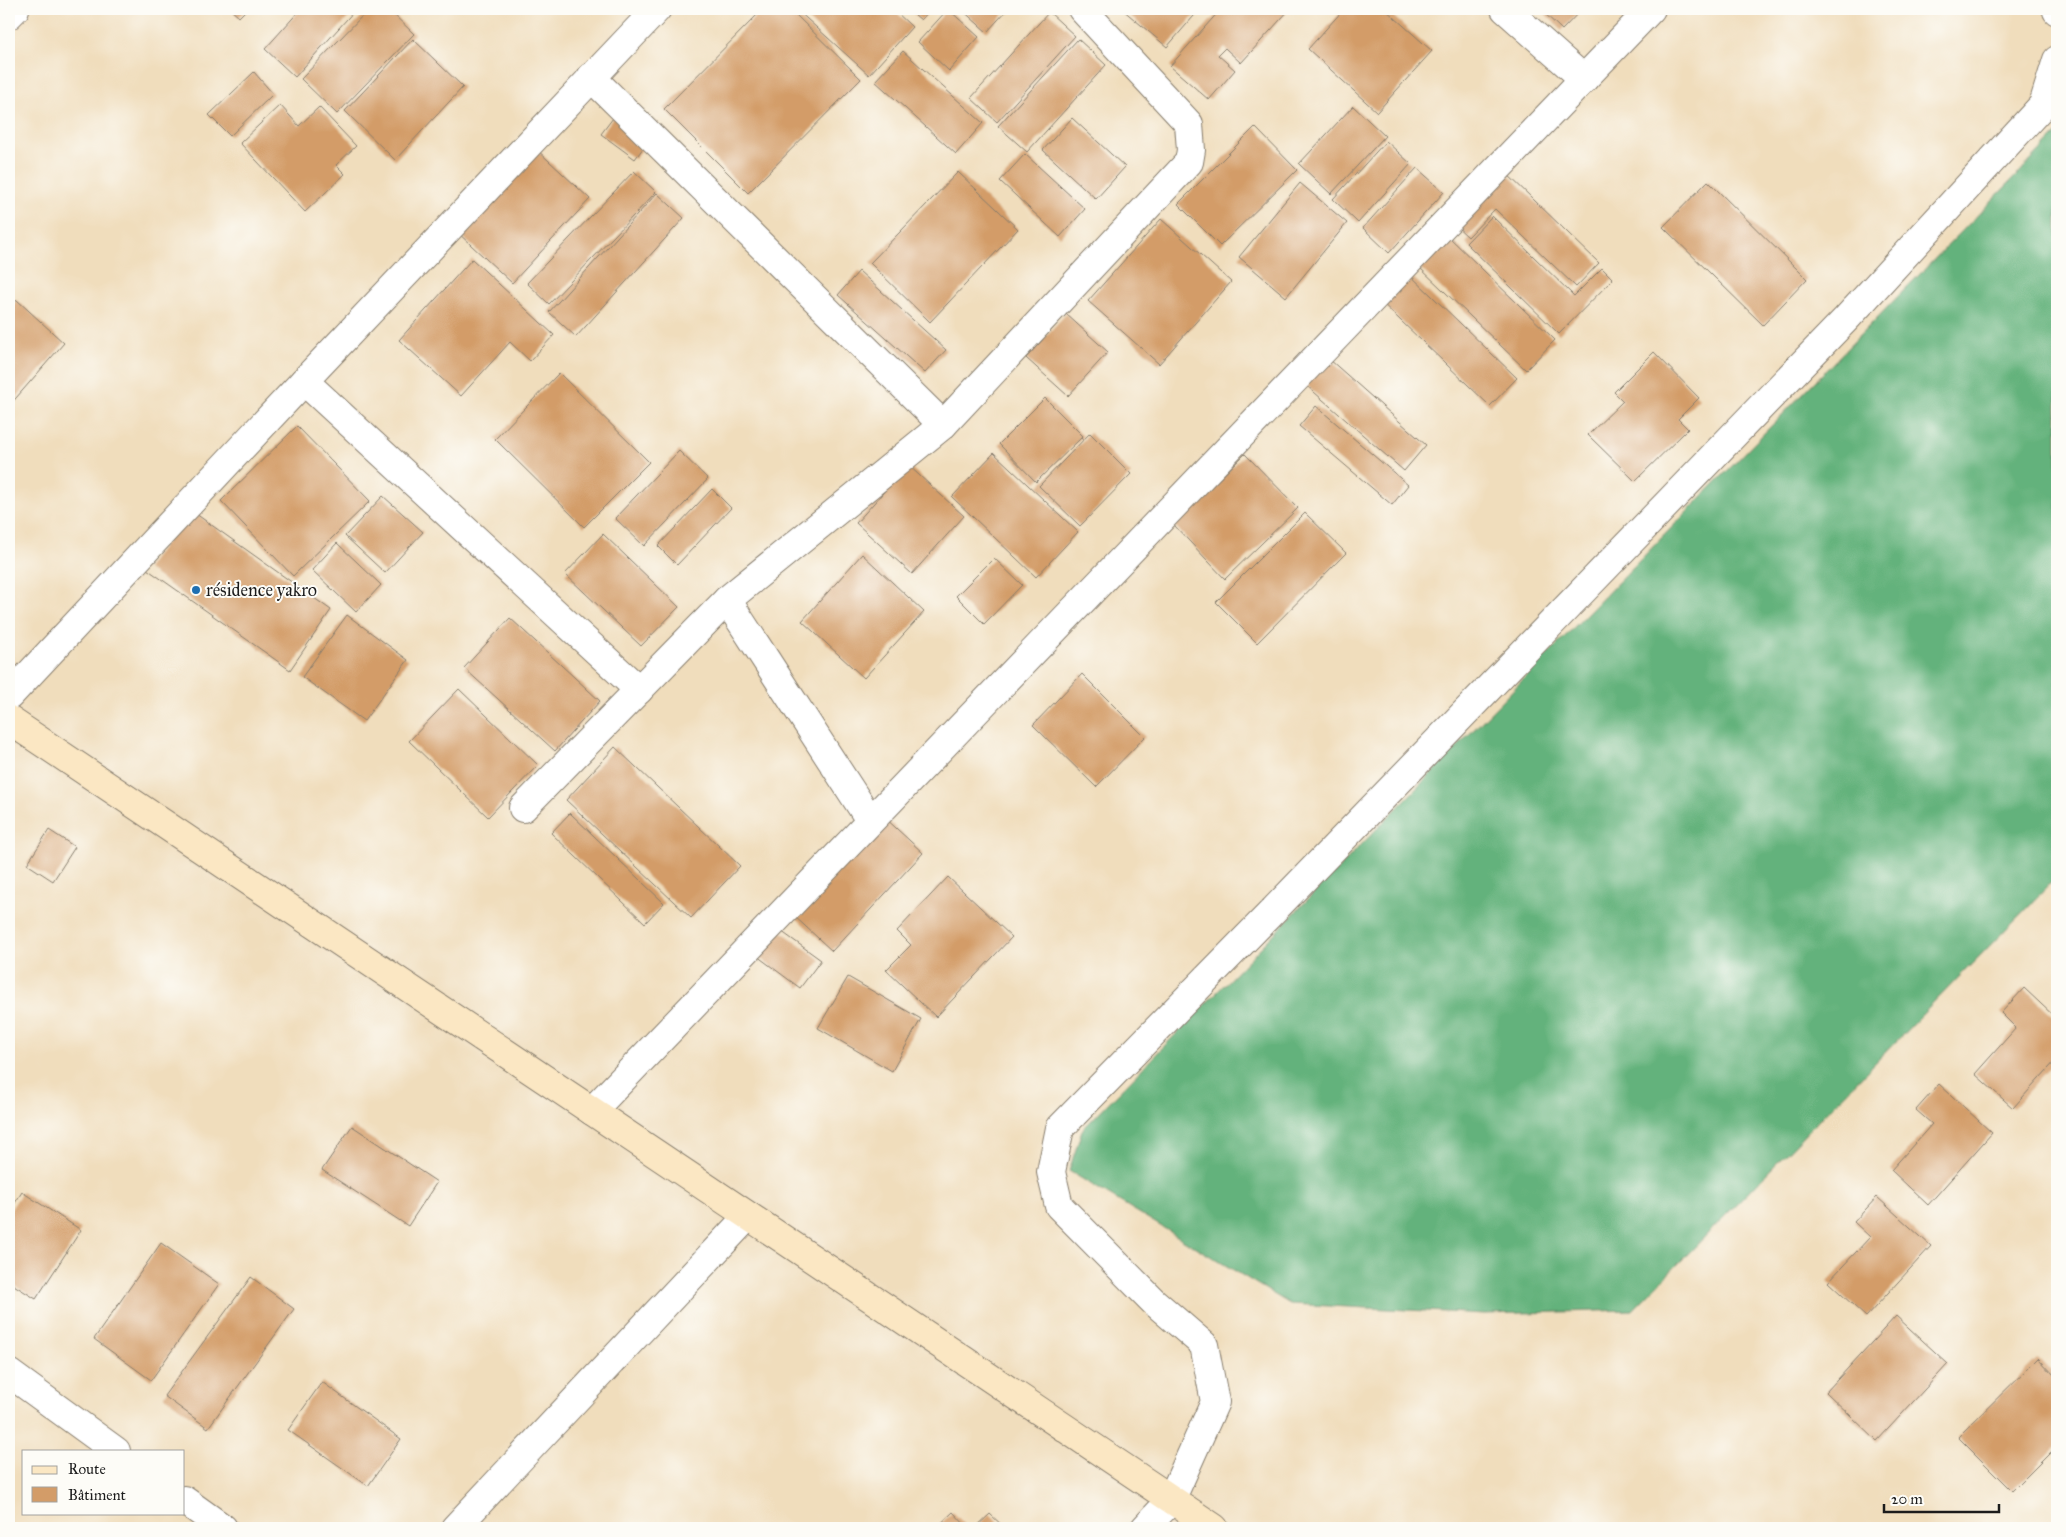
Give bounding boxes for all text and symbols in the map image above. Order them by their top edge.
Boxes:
place label: résidence yakro [206,579,317,601]
marker: résidence yakro [190,584,202,596]
legend [22,1450,185,1514]
text: Route [68,1460,106,1478]
scale bar [1884,1482,1998,1514]
text: Bâtiment [68,1486,127,1504]
text: 20 m [1891,1490,1923,1508]

